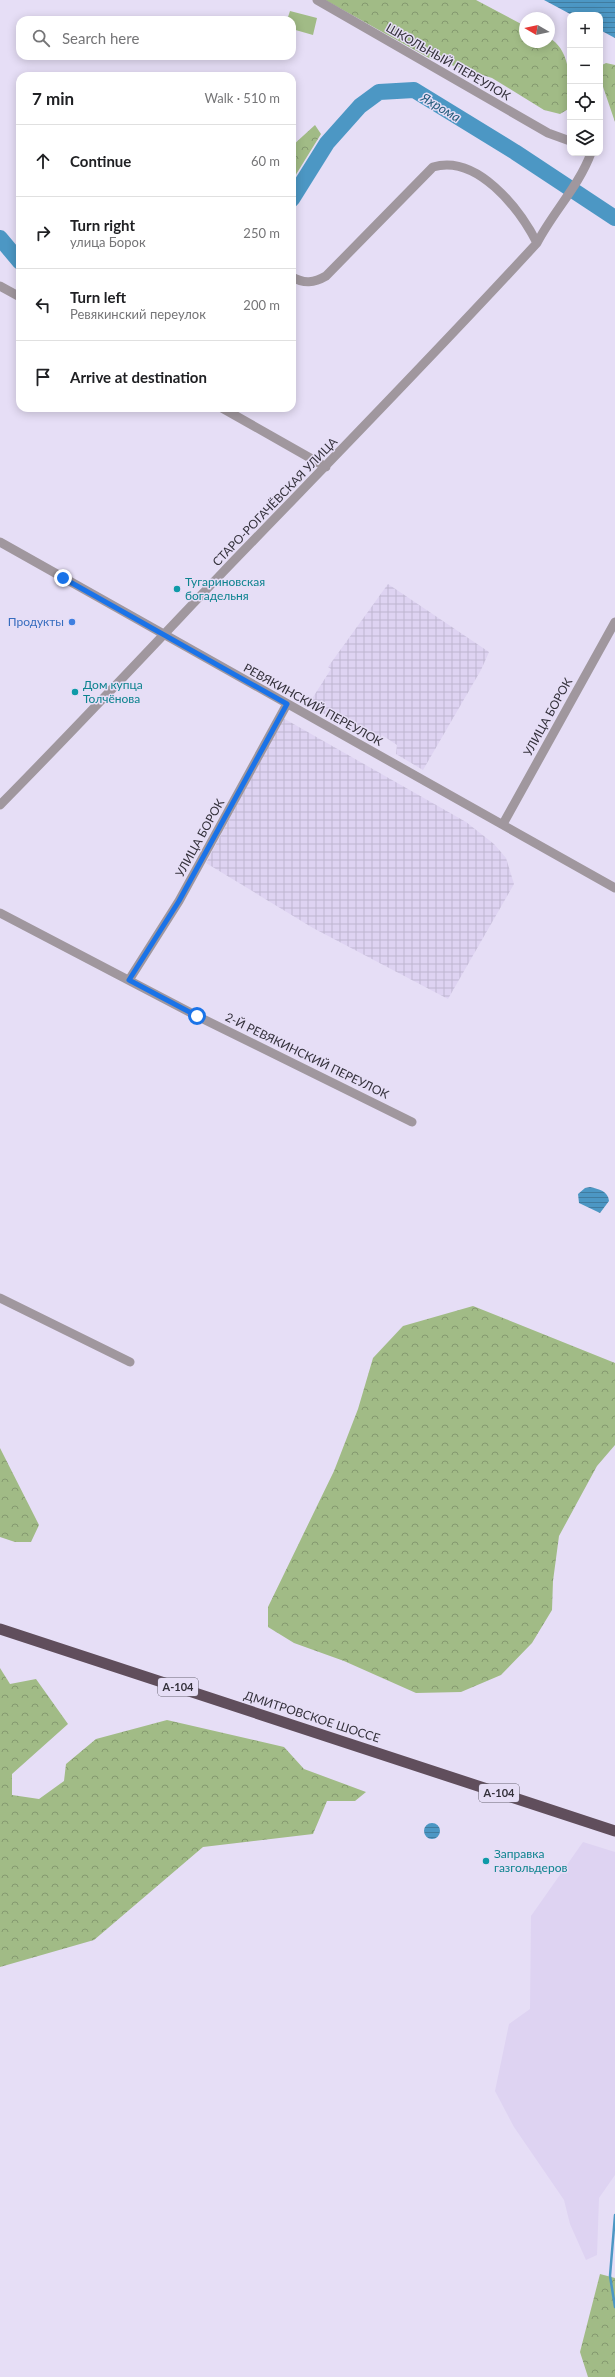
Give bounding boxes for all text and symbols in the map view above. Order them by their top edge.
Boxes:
north arrow [519,12,555,48]
map controls [567,12,603,156]
button: + [567,12,603,48]
search box [16,16,296,60]
street label: ШКОЛЬНЫЙ ПЕРЕУЛОК [383,20,513,103]
icon: search [30,27,52,49]
text: Search here [62,29,139,47]
button: − [567,48,603,84]
button: locate [567,84,603,120]
text: 7 min [32,88,74,109]
water label: Яхрома [417,88,464,125]
text: Walk · 510 m [204,90,280,106]
button: layers [567,120,603,156]
icon: ahead [32,150,54,172]
text: Continue [70,152,131,170]
text: 60 m [251,153,280,169]
text: Turn right [70,216,135,234]
icon: right [32,222,54,244]
text: 250 m [243,225,280,241]
text: улица Борок [70,234,146,250]
text: Turn left [70,288,126,306]
icon: left [32,294,54,316]
text: 200 m [243,297,280,313]
text: Ревякинский переулок [70,306,206,322]
icon: arrive [32,366,54,388]
text: Arrive at destination [70,368,207,386]
street label: СТАРО-РОГАЧЁВСКАЯ УЛИЦА [209,433,341,569]
route end [54,569,72,587]
place label: Тугариновская богадельня [185,574,265,603]
marker: Тугариновская богадельня [172,584,182,594]
place label: Продукты [8,614,64,629]
marker: Продукты [67,617,77,627]
street label: РЕВЯКИНСКИЙ ПЕРЕУЛОК [241,660,385,749]
street label: УЛИЦА БОРОК [520,675,575,758]
place label: Дом купца Толчёнова [83,677,143,706]
marker: Дом купца Толчёнова [70,687,80,697]
street label: УЛИЦА БОРОК [172,796,227,879]
route start [188,1007,206,1025]
street label: 2-Й РЕВЯКИНСКИЙ ПЕРЕУЛОК [223,1009,392,1102]
road number: А-104 [158,1678,198,1696]
street label: ДМИТРОВСКОЕ ШОССЕ [242,1687,382,1746]
road number: А-104 [479,1784,519,1802]
place label: Заправка газгольдеров [494,1846,567,1875]
marker: Заправка газгольдеров [481,1856,491,1866]

